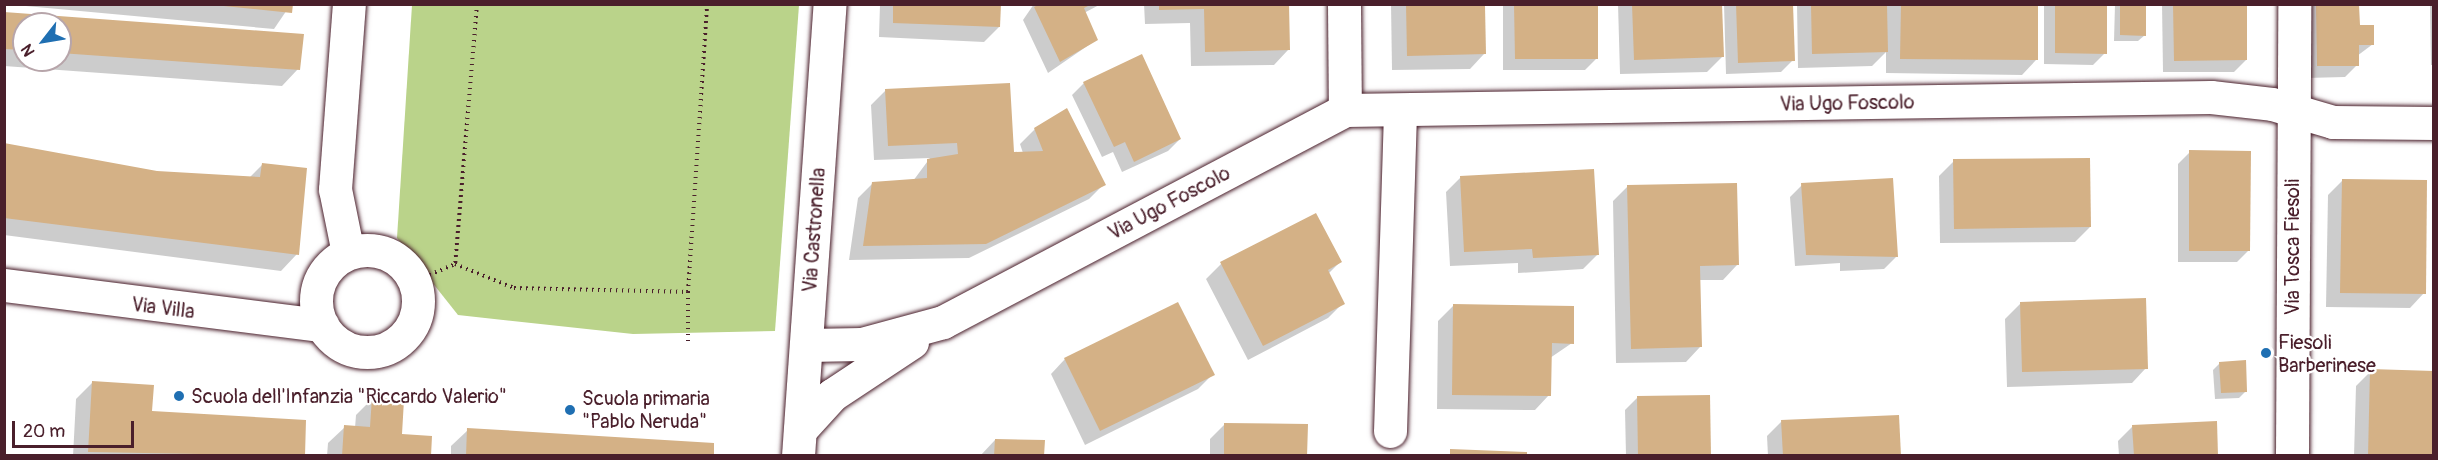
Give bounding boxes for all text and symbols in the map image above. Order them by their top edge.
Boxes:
north arrow [12,12,72,72]
text: N [17,40,40,60]
street label: Via Ugo Foscolo [1779,90,1915,116]
street label: Via Ugo Foscolo [1104,161,1234,245]
street label: Via Castronella [798,167,830,293]
street label: Via Tosca Fiesoli [2280,179,2304,315]
street label: Via Villa [130,292,196,324]
place label: Fiesoli Barberinese [2278,330,2376,377]
marker: Fiesoli Barberinese [2259,346,2273,360]
place label: Scuola dell'Infanzia "Riccardo Valerio" [191,384,507,408]
place label: Scuola primaria "Pablo Neruda" [582,386,710,433]
marker: Scuola dell'Infanzia "Riccardo Valerio" [172,389,186,403]
marker: Scuola primaria "Pablo Neruda" [563,403,577,417]
scale bar [15,409,136,447]
text: 20 m [23,420,65,443]

